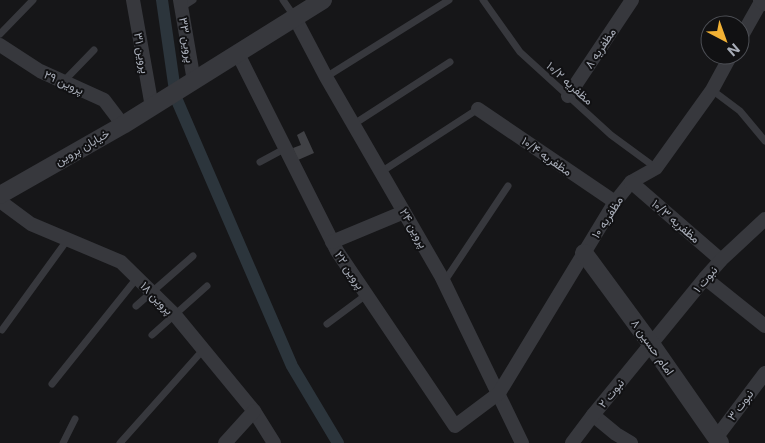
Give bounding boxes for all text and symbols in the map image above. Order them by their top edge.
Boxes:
north arrow [700,15,750,65]
street label: پروین ۳۳ [175,16,198,64]
street label: مظفریه ۸ [581,25,620,72]
street label: پروین ۳۱ [130,31,153,75]
text: N [724,40,743,60]
street label: مظفریه ۱۰/۲ [543,58,596,109]
street label: پروین ۲۹ [41,67,86,98]
street label: خیابان پروین [52,125,112,169]
street label: مظفریه ۱۰/۴ [518,133,575,180]
street label: مظفریه ۱۰ [588,193,627,241]
street label: مظفریه ۱۰/۳ [648,196,703,247]
street label: پروین ۲۴ [396,206,431,251]
street label: پروین ۲۲ [331,248,368,292]
street label: نبوت ۱ [690,263,721,296]
street label: پروین ۱۸ [137,278,177,318]
street label: امام حسین ۸ [627,316,678,378]
street label: نبوت ۲ [595,375,628,411]
street label: نبوت ۳ [724,387,757,424]

